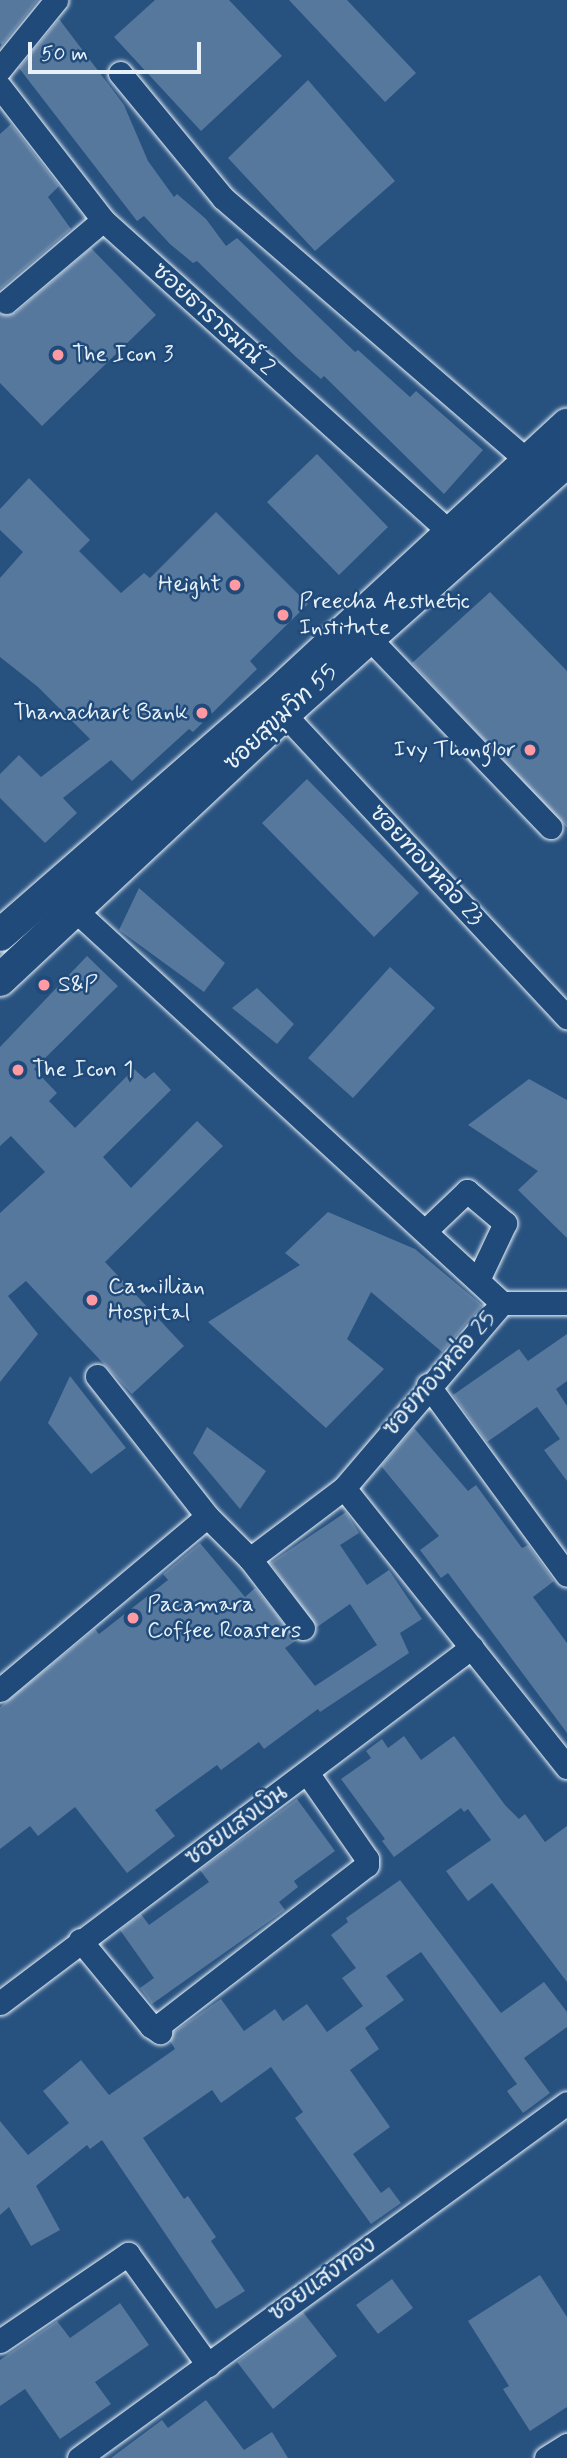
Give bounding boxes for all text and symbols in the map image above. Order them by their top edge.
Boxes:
scale bar [32,28,205,72]
text: 50 m [41,40,88,68]
street label: ซอยธารารมณ์ 2 [146,258,280,382]
place label: The Icon 3 [72,341,173,369]
marker: The Icon 3 [50,347,66,363]
place label: Height [158,571,221,599]
marker: Height [227,577,243,593]
place label: Preecha Aesthetic Institute [299,588,470,642]
marker: Preecha Aesthetic Institute [273,605,293,625]
street label: ซอยสุขุมวิท 55 [219,659,343,777]
place label: Thanachart Bank [14,699,188,727]
marker: Thanachart Bank [194,705,210,721]
place label: Ivy Thonglor [395,736,516,764]
marker: Ivy Thonglor [522,742,538,758]
street label: ซอยทองหล่อ 23 [363,800,489,932]
place label: S&P [58,971,98,999]
marker: S&P [36,977,52,993]
place label: The Icon 1 [32,1056,133,1084]
marker: The Icon 1 [10,1062,26,1078]
place label: Camillian Hospital [108,1273,205,1327]
marker: Camillian Hospital [82,1290,102,1310]
street label: ซอยทองหล่อ 25 [378,1306,502,1442]
place label: Pacamara Coffee Roasters [147,1591,301,1645]
marker: Pacamara Coffee Roasters [125,1610,141,1626]
street label: ซอยแสงเงิน [180,1780,294,1872]
street label: ซอยแสงทอง [264,2232,382,2328]

